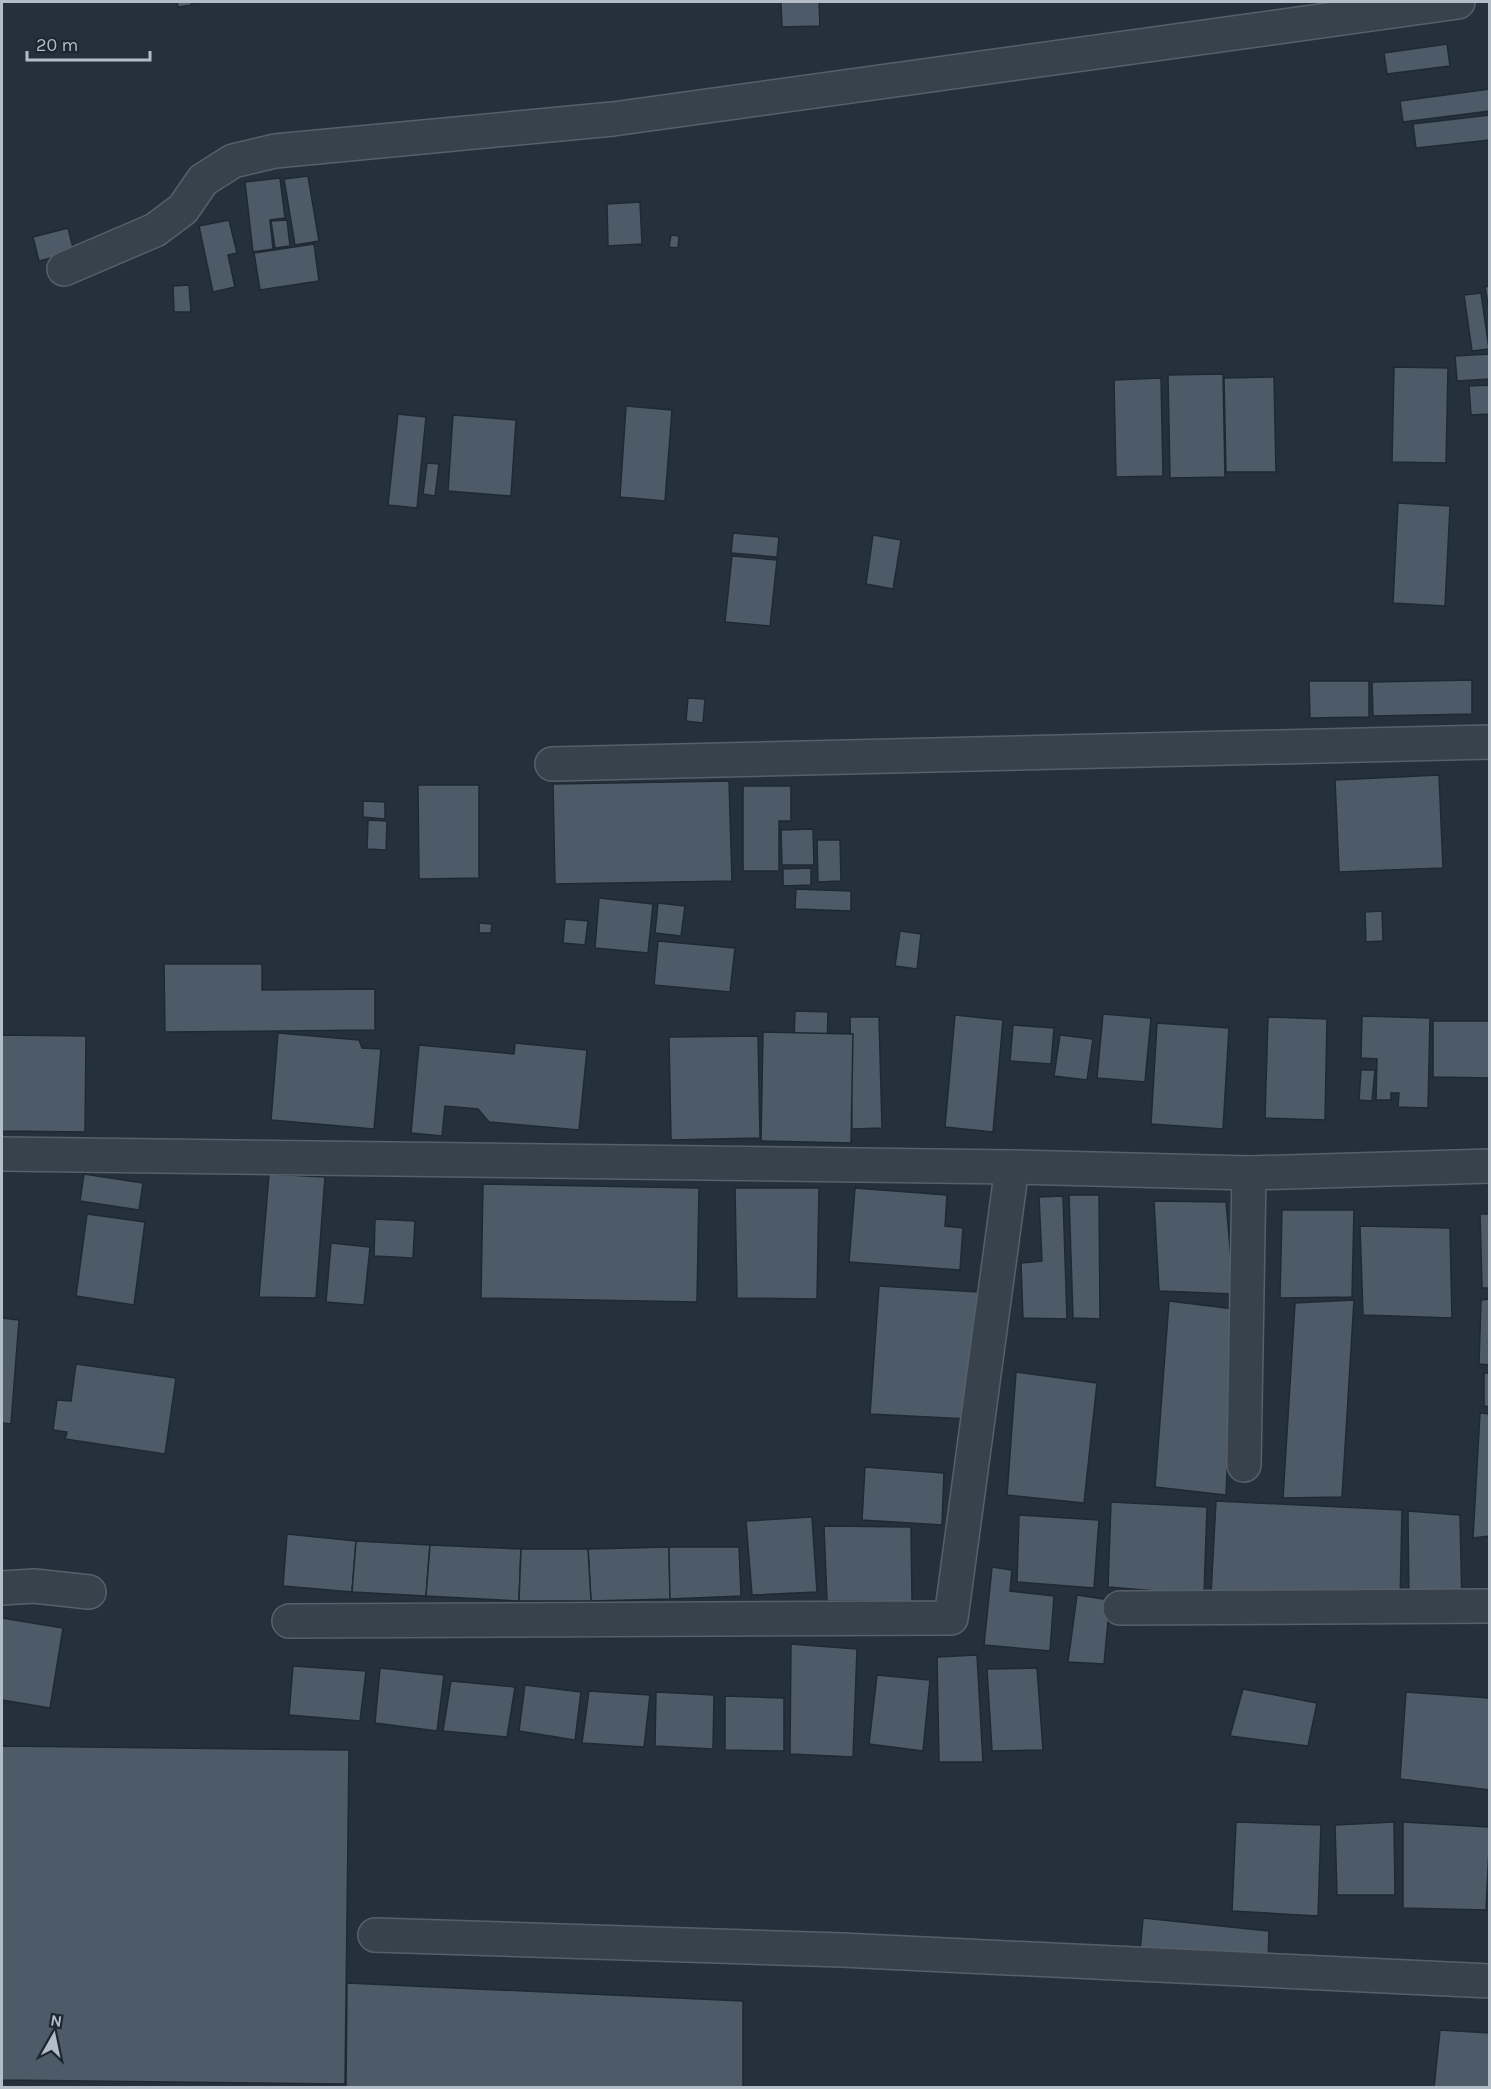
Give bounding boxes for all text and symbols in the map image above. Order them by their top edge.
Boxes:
scale bar [27,24,150,62]
text: 20 m [36,34,78,56]
north arrow [24,2005,84,2065]
text: N [49,2010,63,2031]

